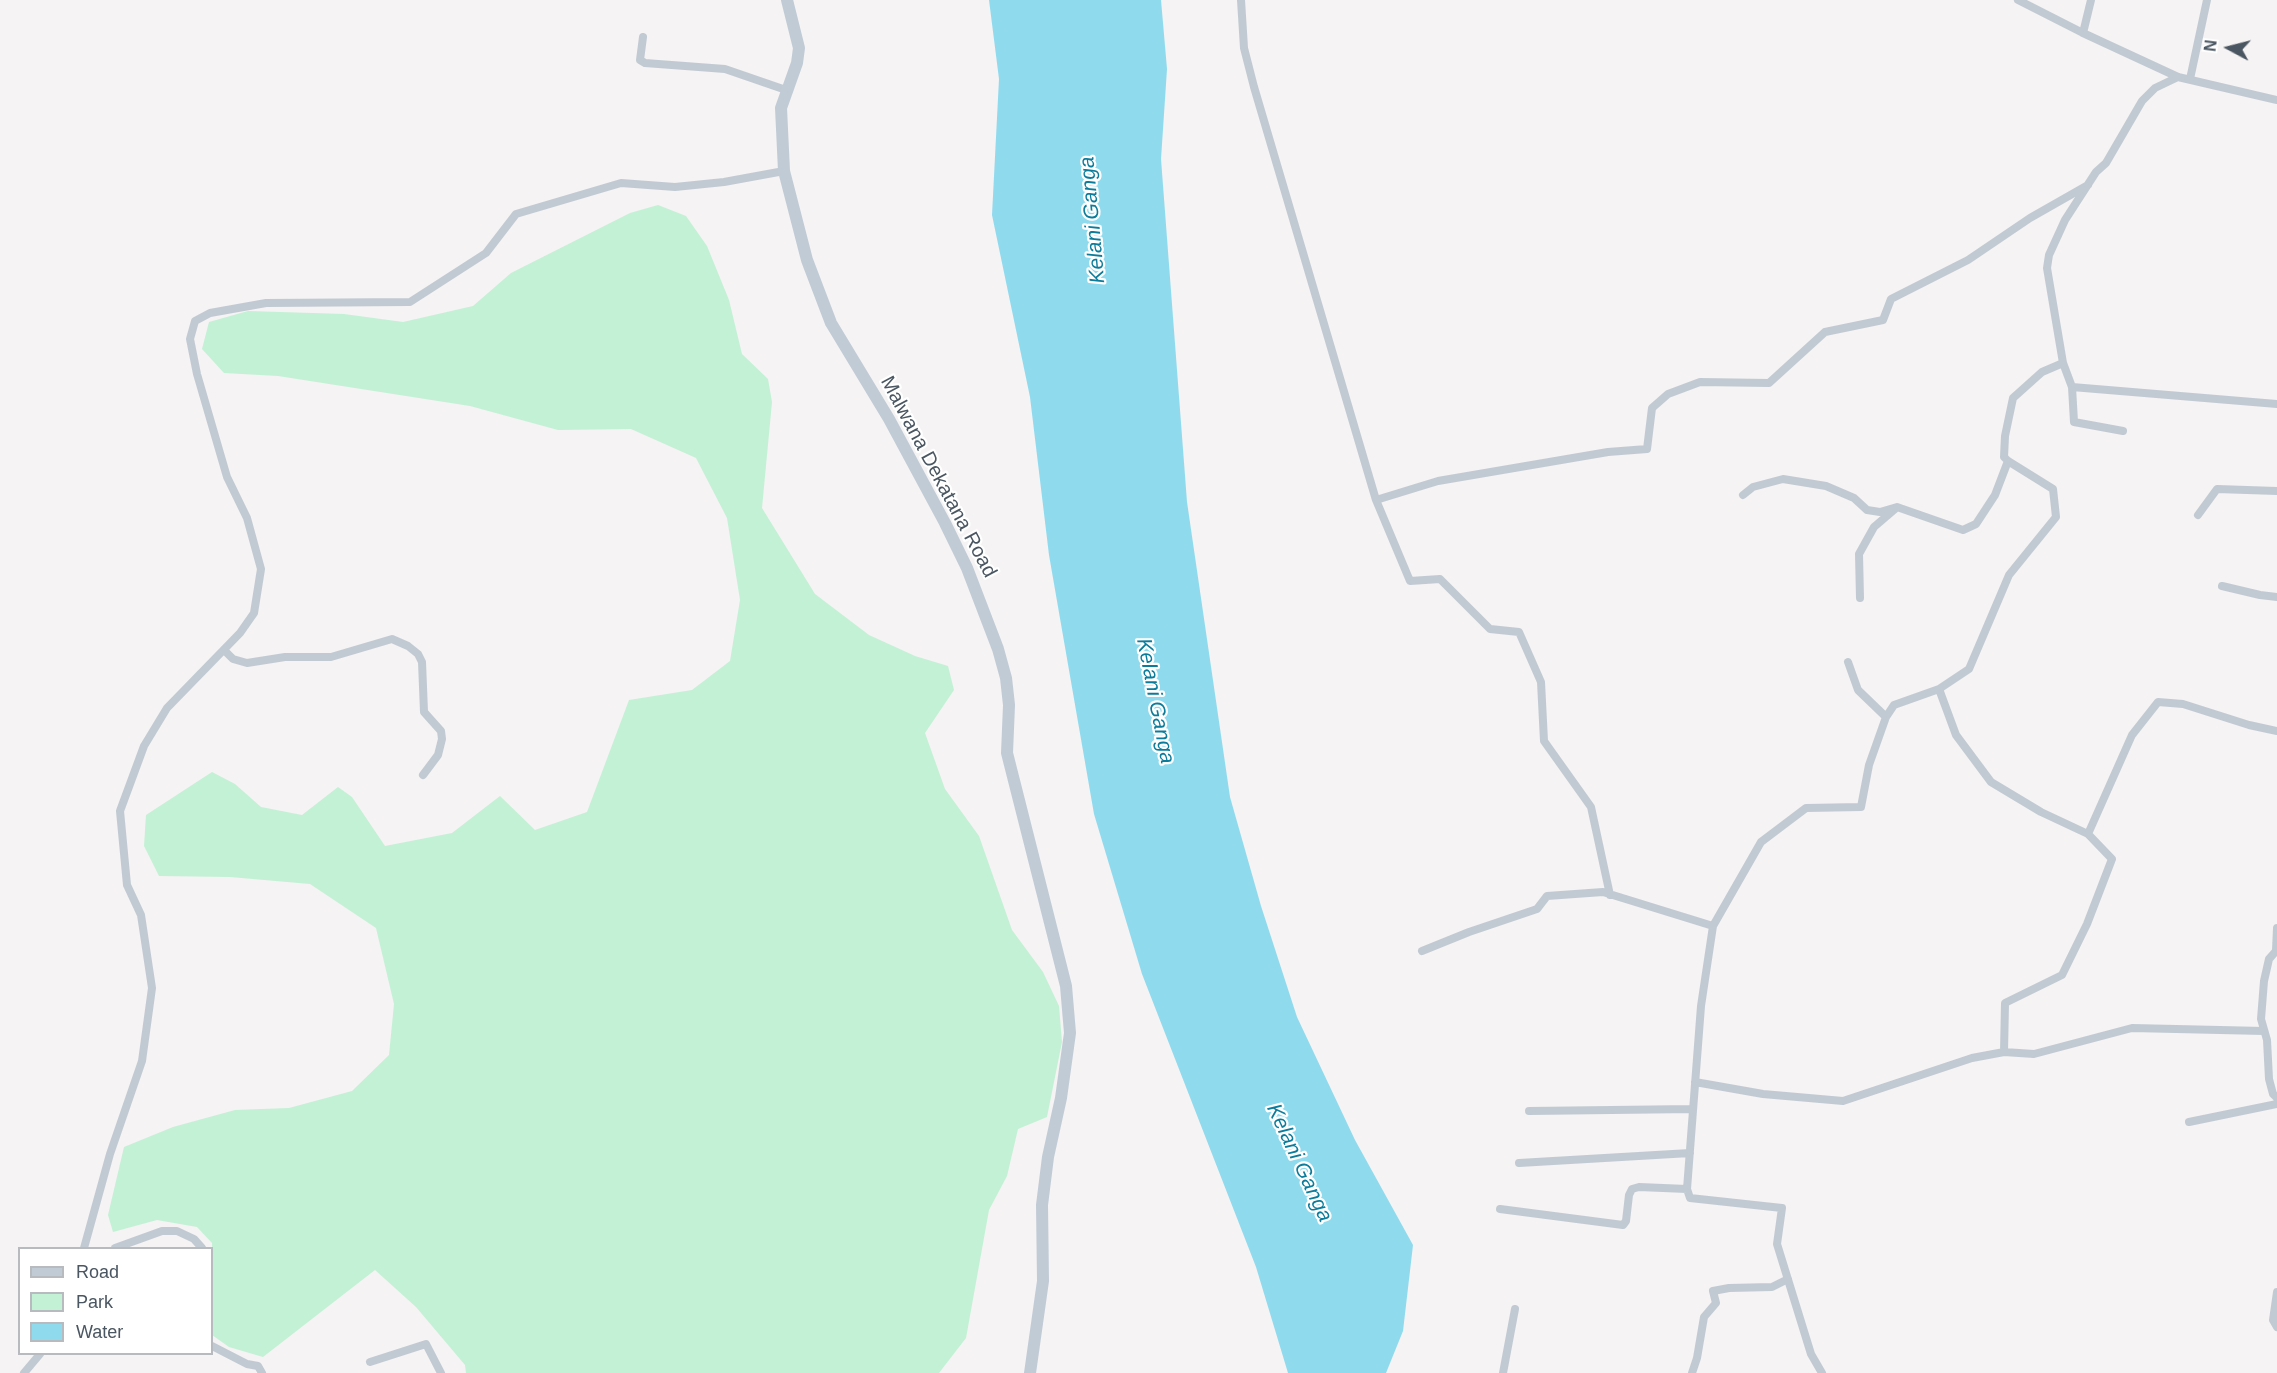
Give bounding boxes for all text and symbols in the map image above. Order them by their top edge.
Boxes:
north arrow [2199,18,2259,78]
text: N [2201,39,2220,53]
water label: Kelani Ganga [1075,156,1111,284]
street label: Malwana Dekatana Road [875,372,1001,582]
water label: Kelani Ganga [1130,636,1180,766]
water label: Kelani Ganga [1261,1100,1337,1226]
legend [18,1247,213,1355]
text: Road [76,1262,119,1282]
text: Park [76,1292,113,1312]
text: Water [76,1322,123,1342]

